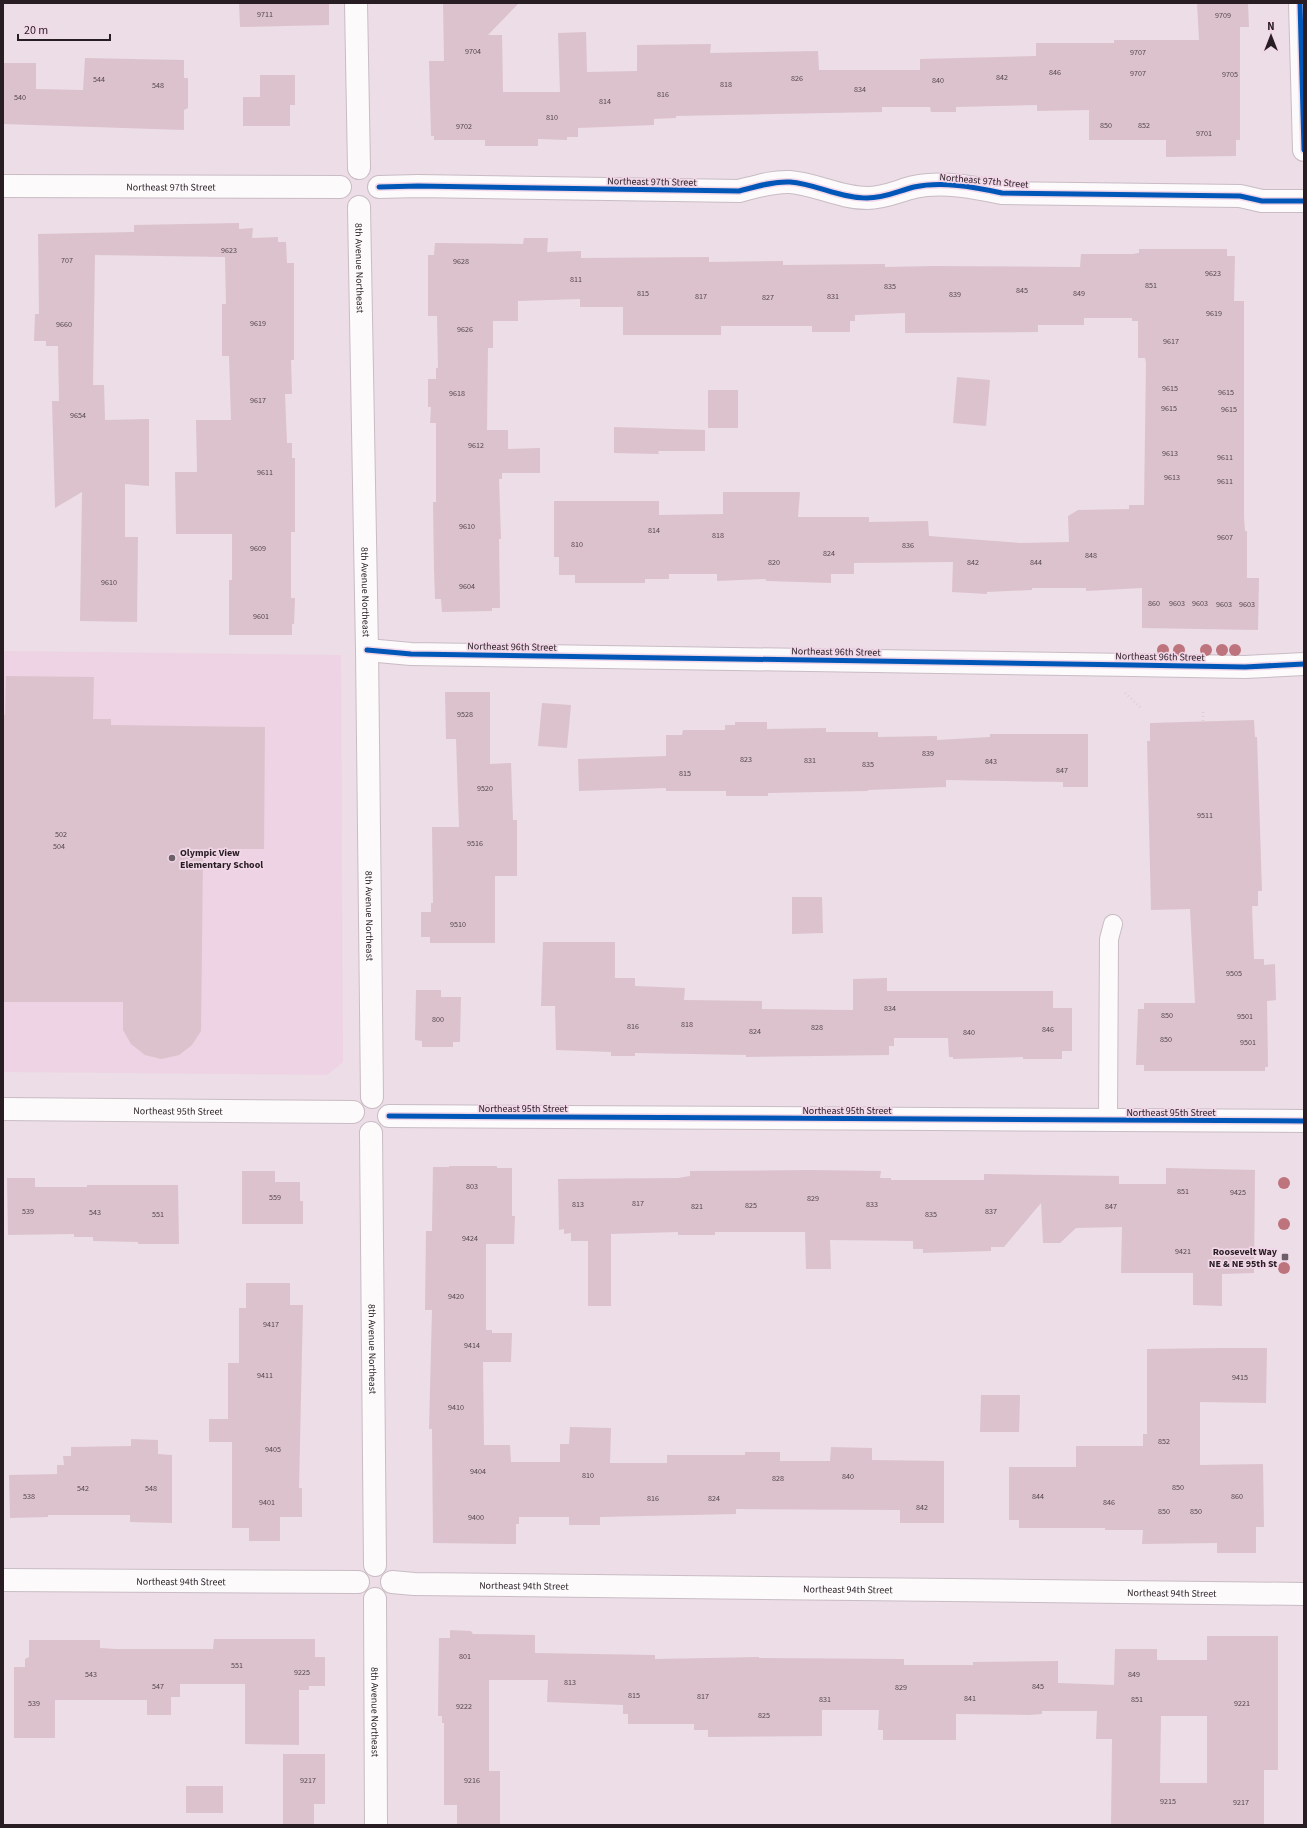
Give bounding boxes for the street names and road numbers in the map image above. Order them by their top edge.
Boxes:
street label: Northeast 97th Street [939,170,1030,192]
street label: Northeast 97th Street [607,174,697,190]
street label: Northeast 97th Street [126,180,216,195]
street label: 8th Avenue Northeast [351,223,367,314]
street label: 8th Avenue Northeast [357,547,373,638]
street label: Northeast 96th Street [467,639,557,655]
street label: Northeast 96th Street [791,644,881,660]
street label: Northeast 96th Street [1115,649,1205,665]
street label: 8th Avenue Northeast [361,871,376,962]
street label: Northeast 95th Street [478,1102,568,1116]
street label: Northeast 95th Street [133,1104,223,1119]
street label: Northeast 95th Street [802,1104,892,1118]
street label: Northeast 95th Street [1126,1106,1216,1120]
street label: 8th Avenue Northeast [365,1304,379,1395]
street label: Northeast 94th Street [136,1575,226,1589]
street label: Northeast 94th Street [479,1579,569,1594]
street label: Northeast 94th Street [803,1582,893,1597]
street label: Northeast 94th Street [1127,1586,1217,1601]
street label: 8th Avenue Northeast [367,1667,382,1758]

